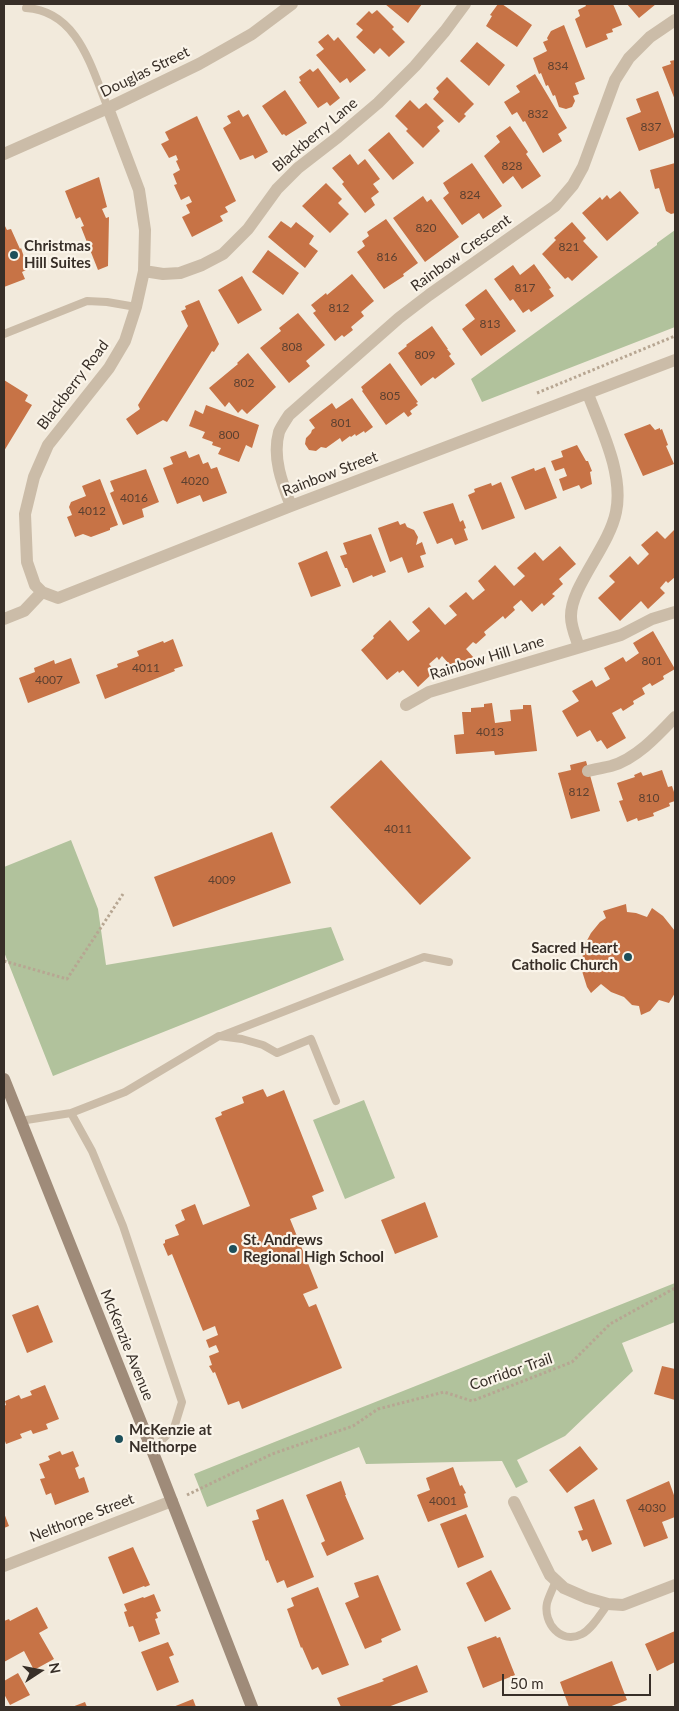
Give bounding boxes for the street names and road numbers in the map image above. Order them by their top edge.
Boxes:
street label: Douglas Street [98,43,192,101]
street label: Blackberry Lane [269,94,361,176]
street label: Rainbow Crescent [407,211,515,295]
street label: Blackberry Road [33,337,113,433]
street label: Rainbow Street [280,448,380,500]
street label: Rainbow Hill Lane [428,632,546,684]
street label: McKenzie Avenue [97,1287,157,1403]
street label: Corridor Trail [467,1349,555,1395]
street label: Nelthorpe Street [27,1490,137,1546]

